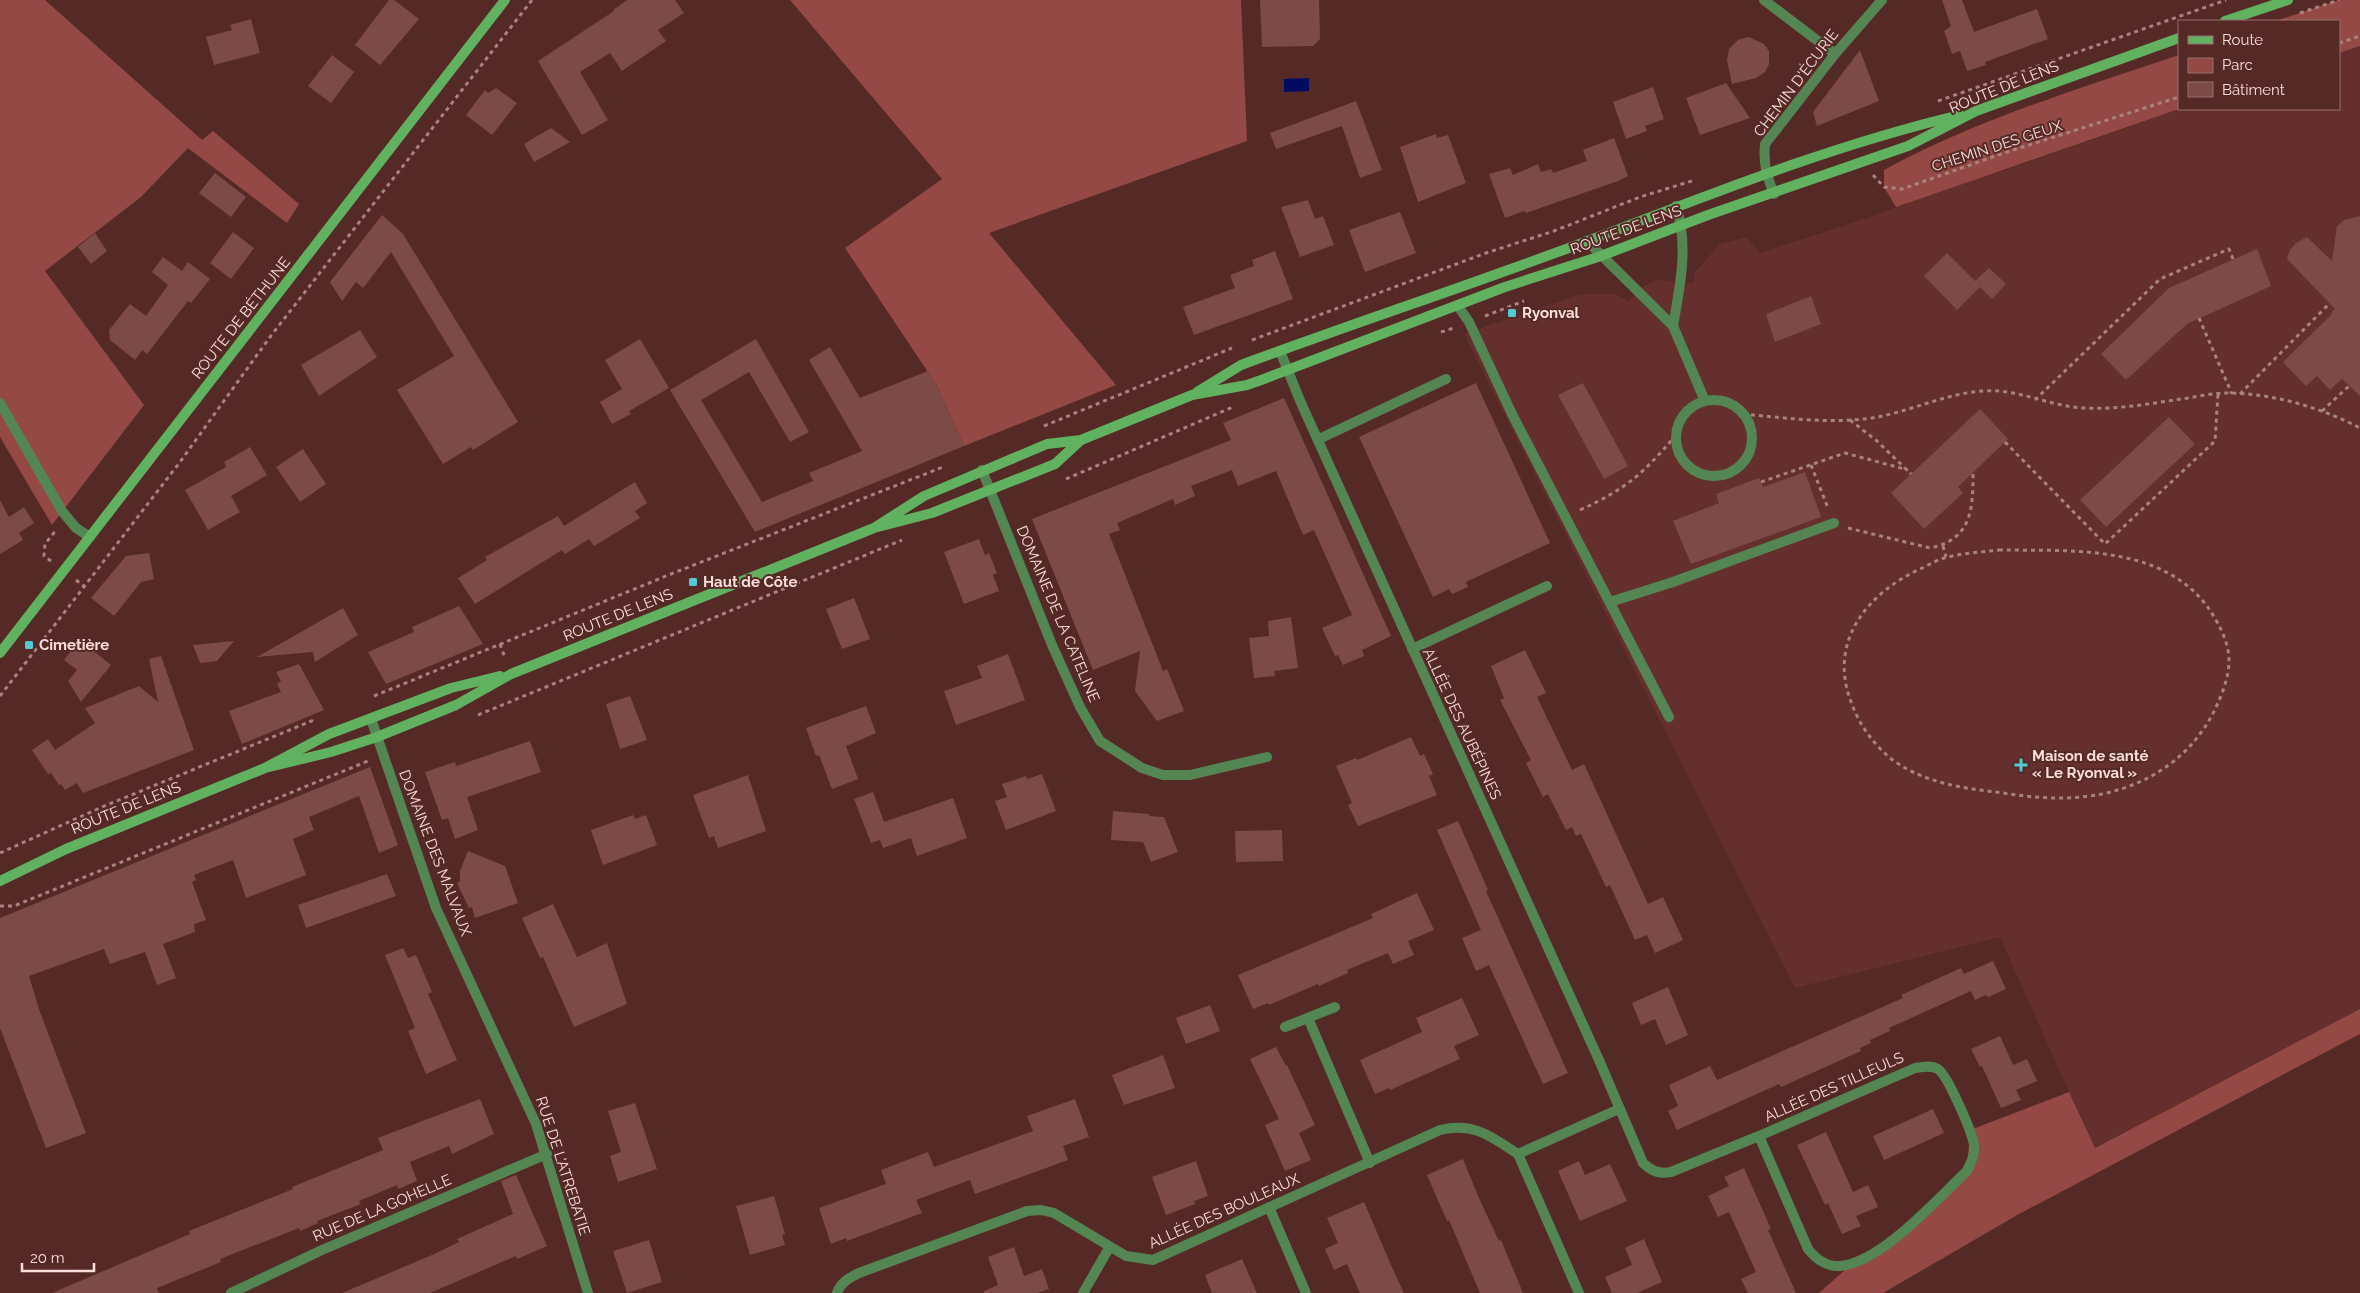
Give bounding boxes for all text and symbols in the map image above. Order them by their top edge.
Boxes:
legend [2178,20,2340,110]
street label: CHEMIN D'ÉCURIE [1750,26,1842,140]
text: Route [2222,31,2263,49]
text: Parc [2222,56,2253,74]
street label: ROUTE DE LENS [1947,57,2061,117]
text: Bâtiment [2222,81,2285,99]
street label: CHEMIN DES GEUX [1929,116,2065,176]
street label: ROUTE DE LENS [1568,202,1684,258]
street label: ROUTE DE BÉTHUNE [188,254,294,382]
place label: Ryonval [1522,304,1580,322]
marker: Ryonval [1506,307,1518,319]
street label: DOMAINE DE LA CATELINE [1013,523,1103,705]
place label: Haut de Côte [703,573,797,591]
marker: Haut de Côte [687,576,699,588]
street label: ROUTE DE LENS [561,585,675,645]
place label: Cimetière [39,636,109,654]
marker: Cimetière [23,639,35,651]
street label: ALLÉE DES AUBÉPINES [1419,645,1505,803]
place label: Maison de santé « Le Ryonval » [2032,747,2148,782]
marker: Maison de santé « Le Ryonval » [2014,758,2028,772]
street label: DOMAINE DES MALVAUX [395,767,475,939]
street label: ROUTE DE LENS [69,778,183,838]
street label: ALLÉE DES TILLEULS [1762,1048,1906,1126]
street label: RUE DE L'ATREBATIE [532,1094,594,1238]
street label: ALLÉE DES BOULEAUX [1146,1169,1303,1252]
street label: RUE DE LA GOHELLE [310,1171,454,1245]
scale bar [22,1240,95,1272]
text: 20 m [30,1249,65,1267]

